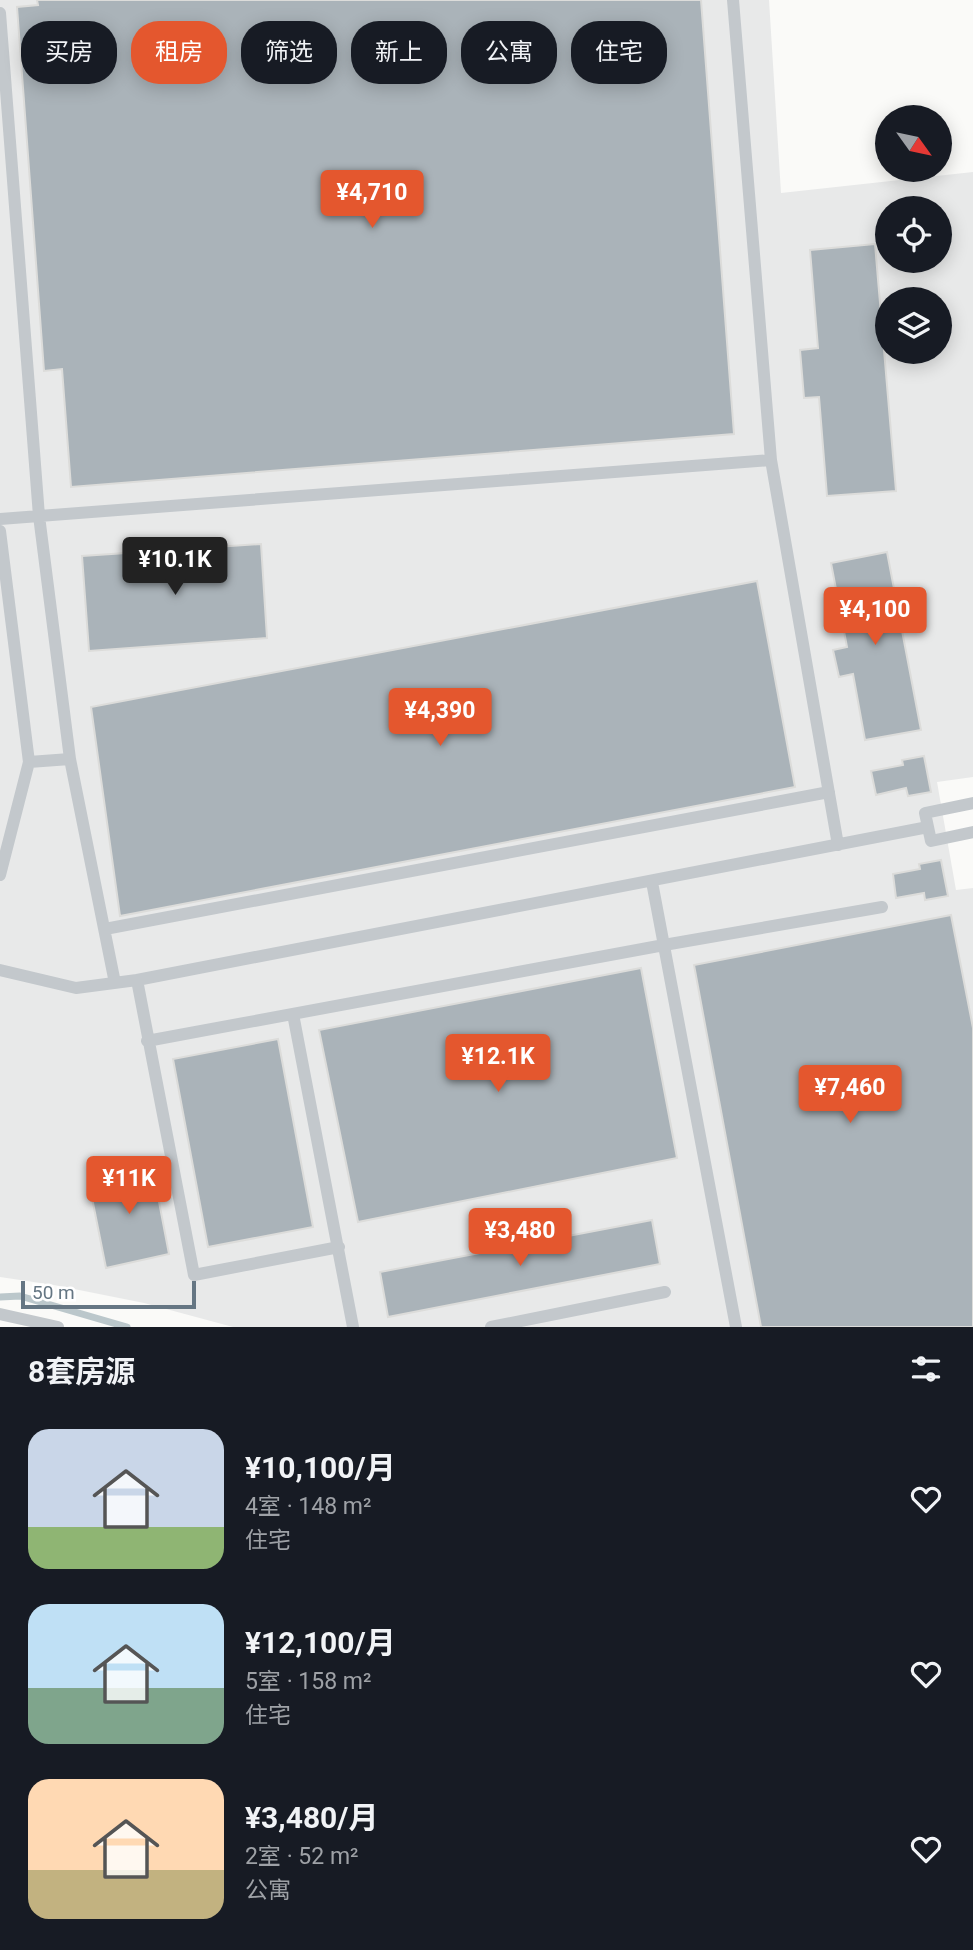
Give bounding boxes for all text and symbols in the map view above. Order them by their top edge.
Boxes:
chip: 买房 [21,21,117,84]
chip: 租房 [131,21,227,84]
chip: 筛选 [241,21,337,84]
chip: 新上 [351,21,447,84]
chip: 公寓 [461,21,557,84]
chip: 住宅 [571,21,667,84]
north arrow [875,105,952,182]
map controls [875,105,952,364]
pin: ¥4,710 [315,170,429,230]
text: ¥4,710 [337,179,407,206]
button: locate [875,196,952,273]
button: layers [875,287,952,364]
pin: ¥10.1K [118,538,232,597]
text: ¥10.1K [138,546,212,573]
pin: ¥4,100 [818,588,932,647]
text: ¥4,100 [840,596,910,623]
pin: ¥4,390 [383,688,497,748]
text: ¥4,390 [405,697,475,724]
pin: ¥12.1K [441,1034,555,1094]
text: ¥12.1K [461,1043,535,1070]
pin: ¥7,460 [793,1066,907,1125]
text: ¥7,460 [815,1074,885,1101]
pin: ¥11K [88,1156,170,1216]
text: ¥11K [102,1165,156,1192]
pin: ¥3,480 [463,1208,577,1268]
text: ¥3,480 [485,1217,555,1244]
scale bar [21,1278,196,1310]
text: 50 m [32,1281,75,1304]
icon: filters [907,1350,945,1388]
text: 8套房源 [28,1354,135,1389]
text: ¥10,100/月 [245,1450,396,1485]
icon: home [84,1457,168,1541]
icon: heart [907,1480,945,1518]
text: 4室 · 148 m² [245,1493,371,1520]
text: 住宅 [245,1527,291,1554]
text: ¥12,100/月 [245,1625,396,1660]
icon: home [84,1632,168,1716]
icon: heart [907,1655,945,1693]
text: 5室 · 158 m² [245,1668,371,1695]
text: 住宅 [245,1702,291,1729]
text: ¥3,480/月 [245,1800,378,1835]
icon: home [84,1807,168,1891]
icon: heart [907,1830,945,1868]
text: 2室 · 52 m² [245,1843,359,1870]
text: 公寓 [245,1877,291,1904]

